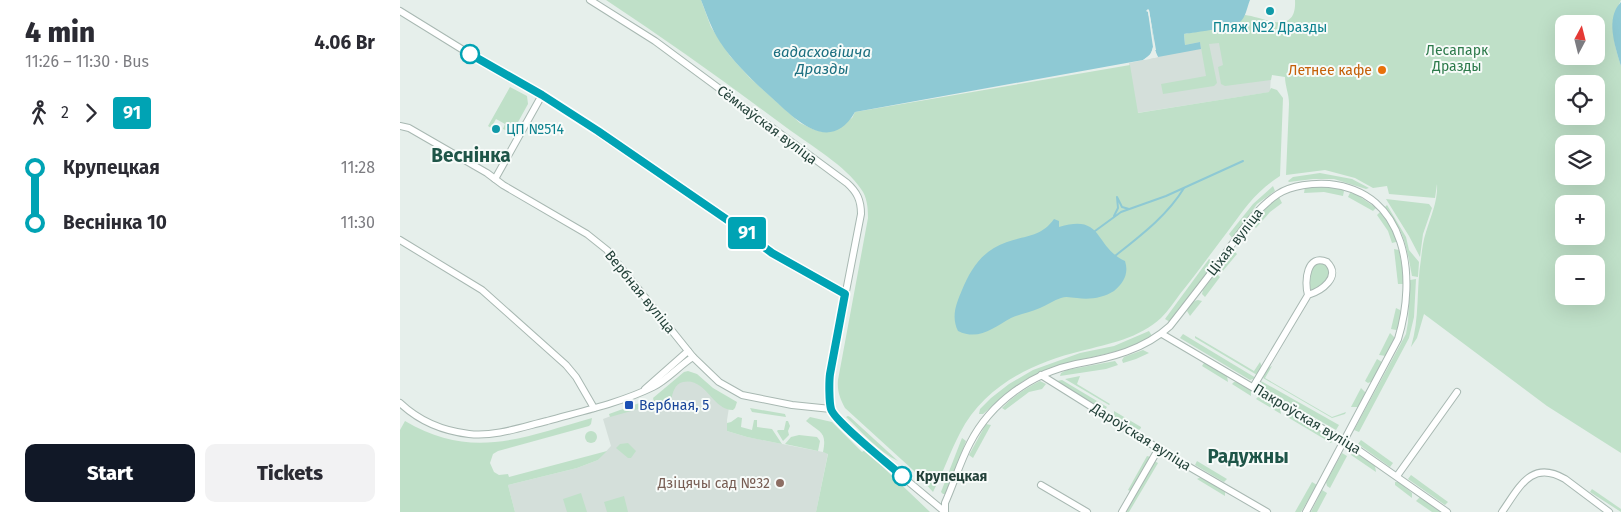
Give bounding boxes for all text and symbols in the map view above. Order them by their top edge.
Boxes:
marker: Пляж №2 Дразды [1264,5,1276,17]
north arrow [1555,15,1605,65]
map controls [1555,15,1605,305]
text: 4 min [25,16,95,49]
place label: Пляж №2 Дразды [1213,19,1327,36]
text: 4.06 Br [314,31,375,54]
park label: Лесапарк Дразды [1426,42,1489,75]
water label: вадасховішча Дразды [773,43,871,78]
unlabelled marker [460,44,480,64]
text: 11:26 – 11:30 · Bus [25,52,149,71]
place label: Летнее кафе [1288,62,1372,79]
marker: Летнее кафе [1376,64,1388,76]
button: locate [1555,75,1605,125]
street label: Сёмкаўская вуліца [714,82,820,168]
icon: walk [25,99,53,127]
icon: forward [77,99,105,127]
text: 91 [123,102,141,124]
text: 2 [61,103,69,122]
place label: ЦП №514 [506,121,565,138]
marker: ЦП №514 [490,123,502,135]
button: layers [1555,135,1605,185]
district label: Веснінка [431,144,511,167]
text: Крупецкая [63,156,160,179]
text: 11:28 [341,158,375,177]
button: + [1555,195,1605,245]
street label: Ціхая вуліца [1203,205,1267,279]
text: Веснінка 10 [63,211,167,234]
text: 11:30 [340,213,375,232]
line badge: 91 [724,217,770,249]
text: 91 [738,222,756,244]
street label: Вербная вуліца [601,247,679,337]
button: − [1555,255,1605,305]
street label: Пакроўская вуліца [1250,380,1364,458]
place label: Вербная, 5 [639,397,709,414]
marker: Вербная, 5 [623,399,635,411]
street label: Дароўская вуліца [1087,399,1194,475]
button: Start [25,444,195,502]
button: Tickets [205,444,375,502]
district label: Радужны [1207,445,1289,468]
marker: Крупецкая [892,466,912,486]
place label: Крупецкая [916,468,987,485]
place label: Дзіцячы сад №32 [657,475,770,492]
marker: Дзіцячы сад №32 [774,477,786,489]

